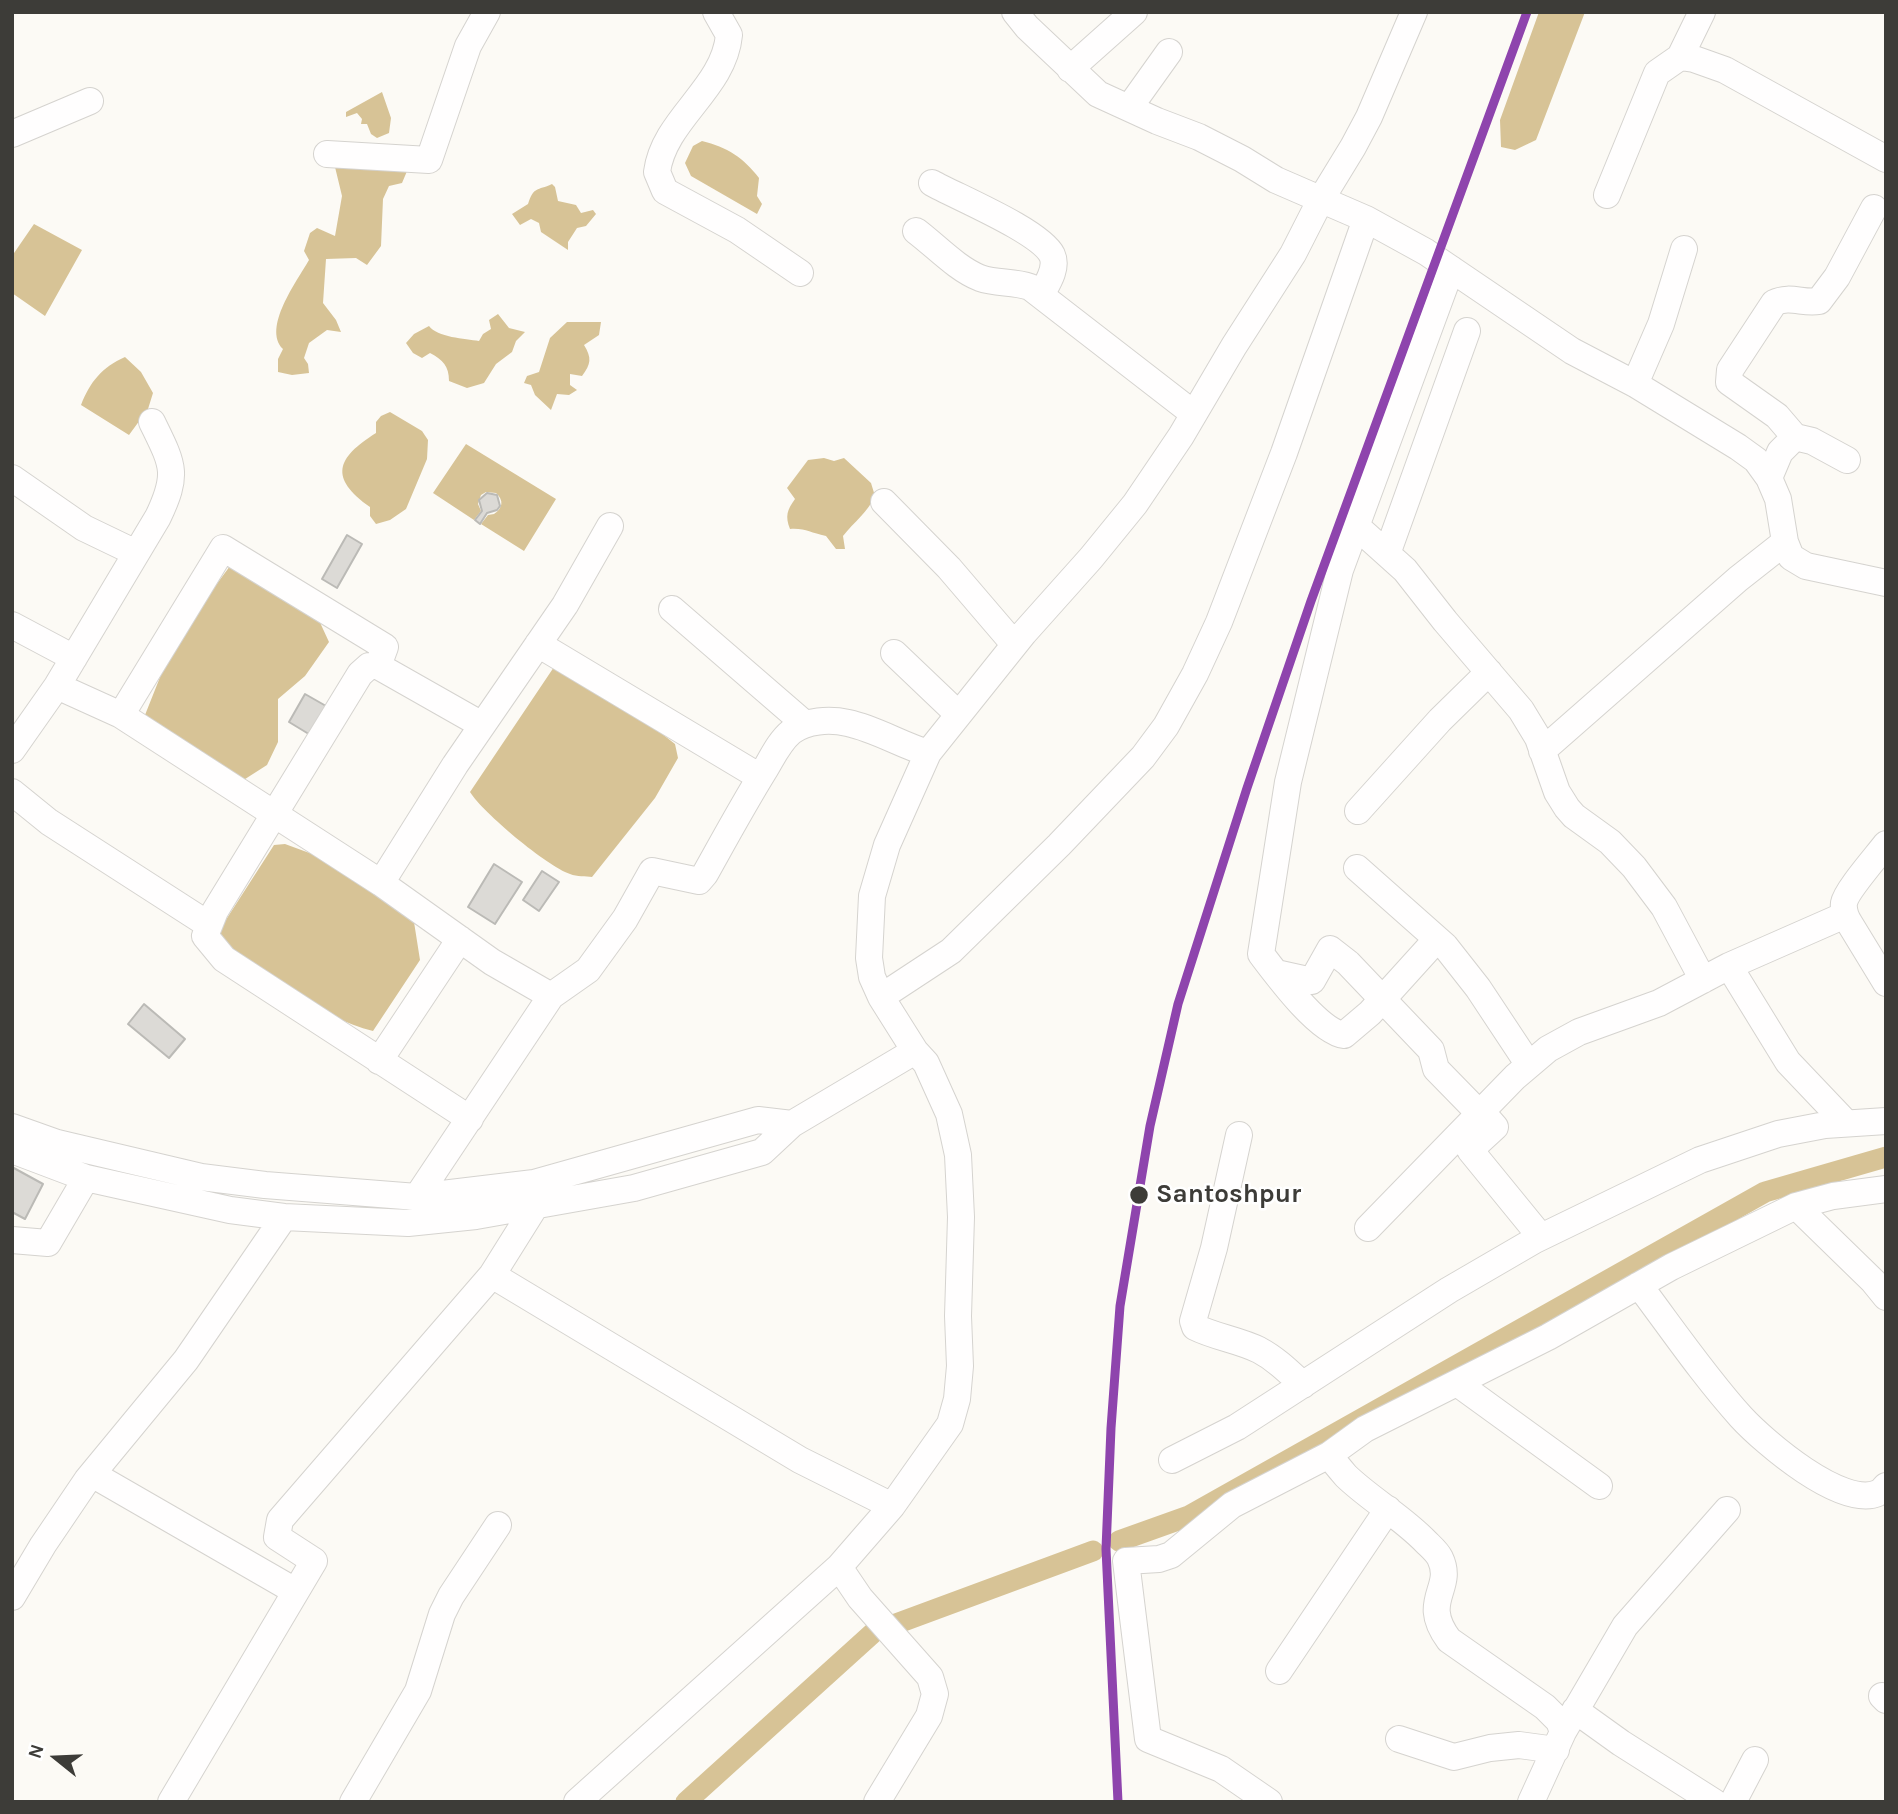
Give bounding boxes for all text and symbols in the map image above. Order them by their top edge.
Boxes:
place label: Santoshpur [1156,1179,1301,1211]
marker: Santoshpur [1128,1184,1150,1206]
north arrow [21,1723,91,1793]
text: N [23,1742,49,1761]

